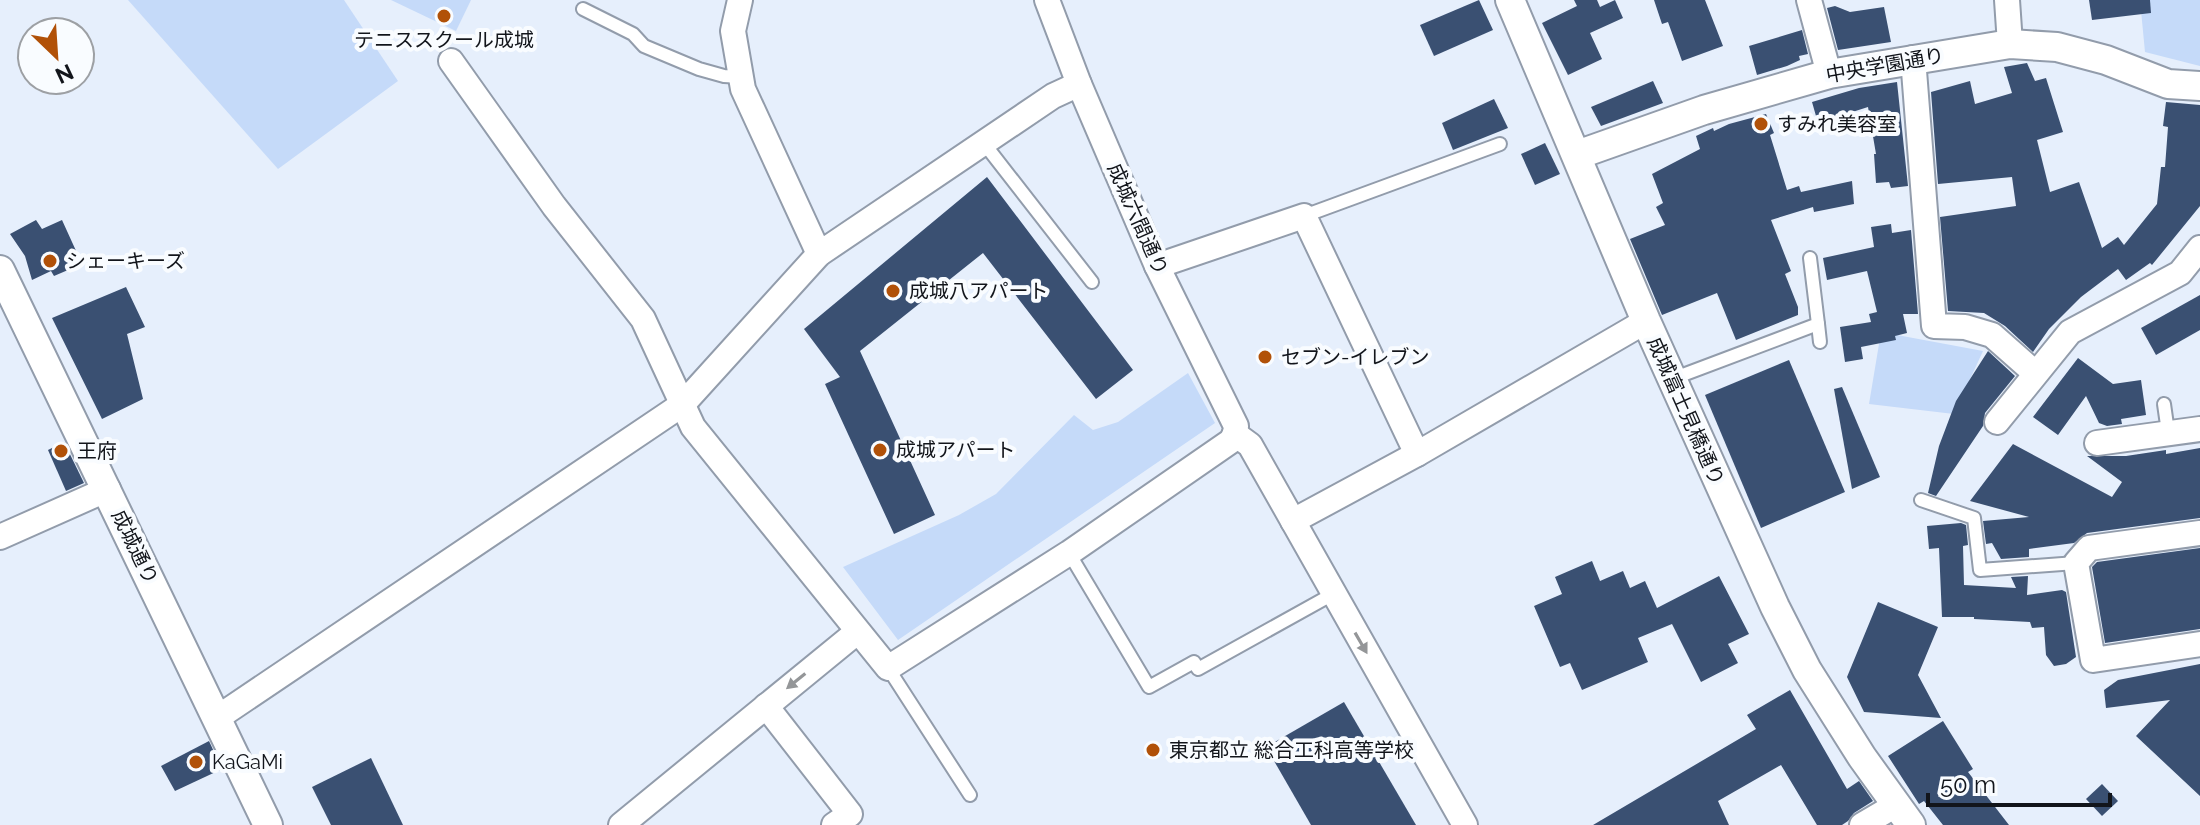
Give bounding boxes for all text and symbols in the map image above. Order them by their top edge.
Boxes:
marker: テニススクール成城 [435,7,453,25]
north arrow [16,16,96,96]
place label: テニススクール成城 [354,28,534,52]
street label: 中央学園通り [1824,43,1946,87]
text: N [51,59,78,89]
place label: すみれ美容室 [1777,112,1897,136]
marker: すみれ美容室 [1752,115,1770,133]
street label: 成城六間通り [1103,159,1173,279]
place label: シェーキーズ [66,249,185,273]
marker: シェーキーズ [41,252,59,270]
place label: 成城八アパート [909,279,1049,303]
marker: 成城八アパート [884,282,902,300]
street label: 成城富士見橋通り [1642,333,1730,489]
place label: セブン-イレブン [1281,345,1429,369]
marker: セブン-イレブン [1256,348,1274,366]
place label: 成城アパート [896,438,1016,462]
place label: 王府 [77,439,117,463]
marker: 成城アパート [871,441,889,459]
marker: 王府 [52,442,70,460]
street label: 成城通り [107,506,163,588]
one-way arrow [1354,631,1368,654]
one-way arrow [786,672,806,689]
place label: 東京都立 総合工科高等学校 [1169,738,1414,762]
marker: 東京都立 総合工科高等学校 [1144,741,1162,759]
place label: KaGaMi [212,750,283,774]
marker: KaGaMi [187,753,205,771]
scale bar [1928,757,2110,807]
text: 50 m [1940,770,1996,799]

